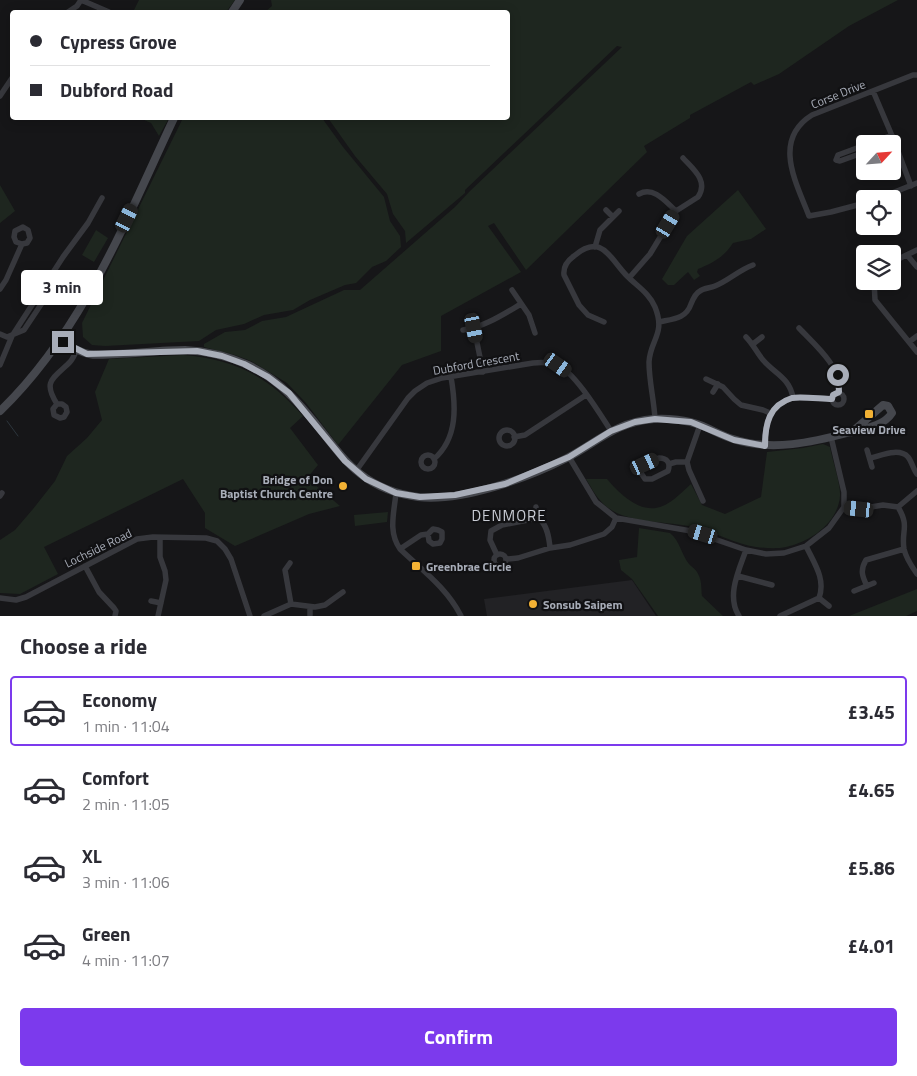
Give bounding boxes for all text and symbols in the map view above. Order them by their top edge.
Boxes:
text: Cypress Grove [60,27,177,56]
street label: Corse Drive [808,74,868,114]
text: Dubford Road [60,75,173,104]
north arrow [856,135,901,180]
map controls [856,135,901,290]
button: locate [856,190,901,235]
car [113,201,140,235]
car [653,207,682,241]
button: layers [856,245,901,290]
callout: 3 min [22,270,104,304]
text: 3 min [43,275,81,299]
car [463,312,484,344]
route end [52,331,74,353]
street label: Dubford Crescent [431,346,522,380]
car [541,350,574,380]
route start [827,364,849,386]
marker: Seaview Drive [863,408,875,420]
place label: Seaview Drive [832,420,906,439]
car [628,451,661,477]
place label: Bridge of Don Baptist Church Centre [220,470,333,503]
marker: Bridge of Don Baptist Church Centre [337,480,349,492]
car [843,500,874,518]
district label: DENMORE [471,504,547,527]
car [686,522,719,546]
street label: Lochside Road [61,523,135,573]
place label: Greenbrae Circle [426,557,511,576]
marker: Greenbrae Circle [410,560,422,572]
place label: Sonsub Saipem [543,595,623,614]
marker: Sonsub Saipem [527,598,539,610]
text: Choose a ride [20,629,147,663]
text: Economy [82,685,157,714]
icon: car [22,689,67,734]
text: £3.45 [848,697,895,726]
text: 1 min · 11:04 [82,714,170,738]
text: Comfort [82,763,149,792]
icon: car [22,767,67,812]
text: £4.65 [848,775,895,804]
text: 2 min · 11:05 [82,792,170,816]
text: XL [82,841,102,870]
icon: car [22,845,67,890]
text: £5.86 [848,853,895,882]
text: 3 min · 11:06 [82,870,170,894]
text: Green [82,919,131,948]
icon: car [22,923,67,968]
text: £4.01 [848,931,895,960]
text: 4 min · 11:07 [82,948,170,972]
button: Confirm [20,1008,897,1066]

